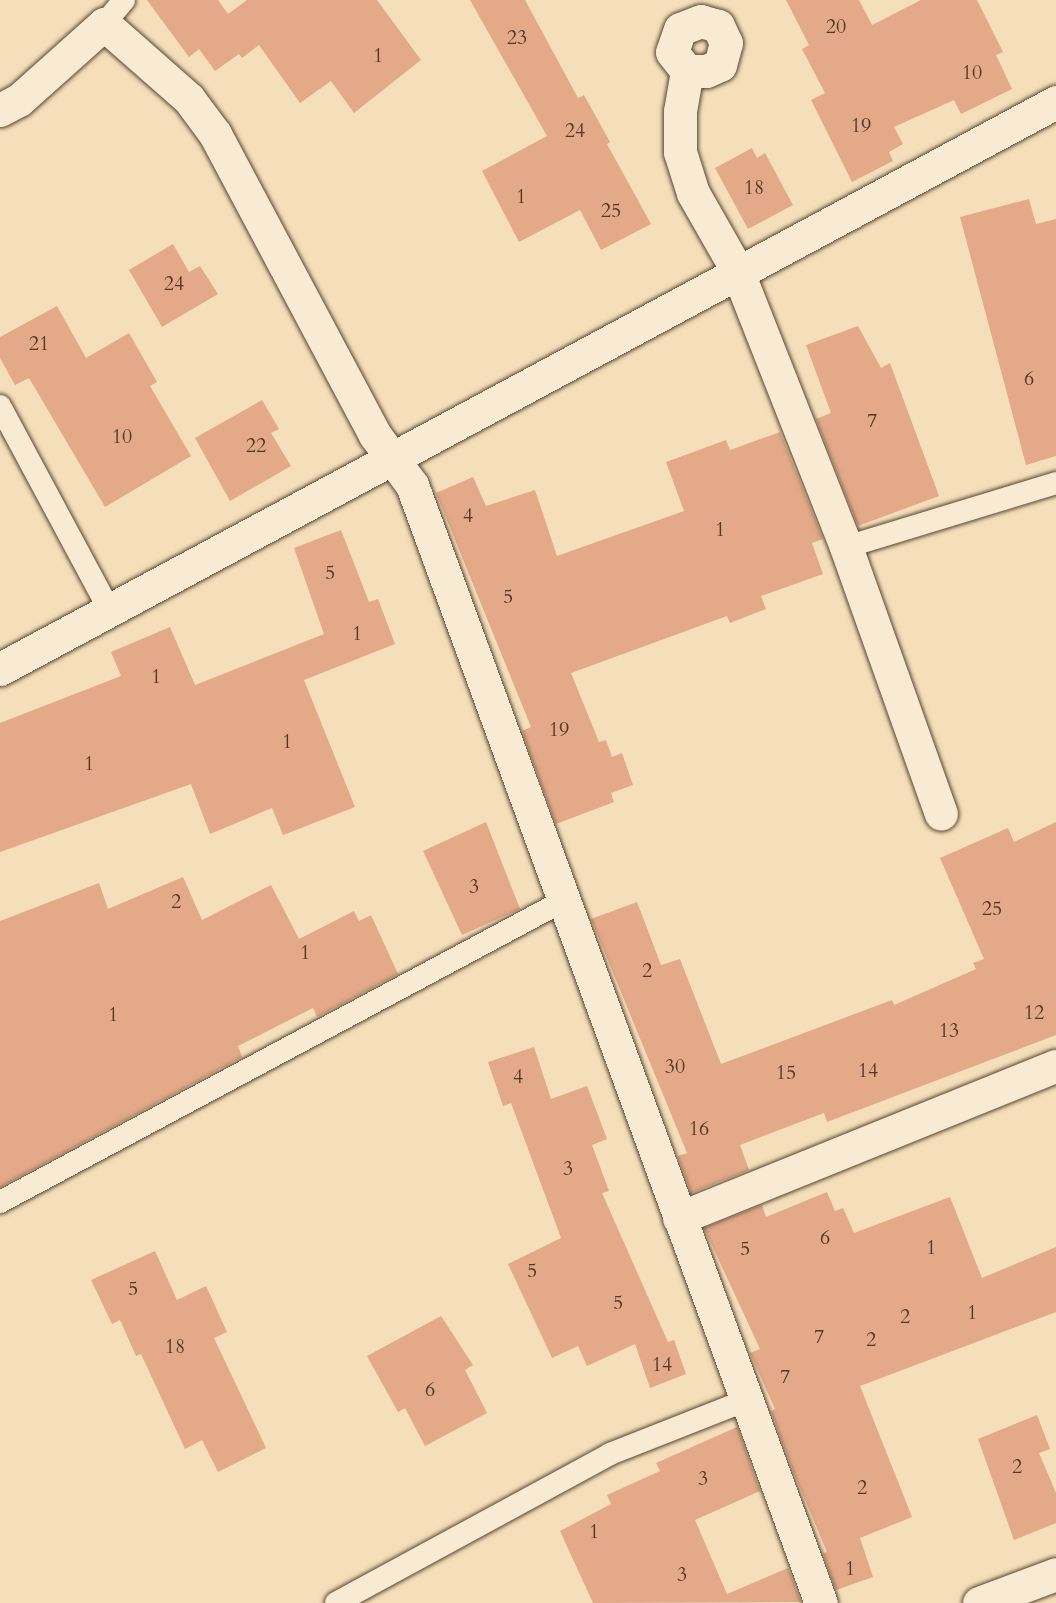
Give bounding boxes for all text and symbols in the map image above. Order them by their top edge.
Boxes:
house number: 20 [826,14,846,38]
house number: 23 [507,25,527,49]
house number: 1 [373,43,383,67]
house number: 10 [962,60,982,84]
house number: 19 [851,113,871,137]
house number: 24 [565,118,585,142]
house number: 18 [744,175,764,199]
house number: 1 [516,184,526,208]
house number: 25 [601,198,621,222]
house number: 24 [164,271,184,295]
house number: 21 [29,331,49,355]
house number: 6 [1024,366,1034,390]
house number: 7 [867,408,877,432]
house number: 10 [112,424,132,448]
house number: 22 [246,433,266,457]
house number: 4 [463,503,473,527]
house number: 1 [715,517,725,541]
house number: 5 [325,560,335,584]
house number: 5 [503,584,513,608]
house number: 1 [352,621,362,645]
house number: 1 [151,664,161,688]
house number: 19 [549,717,569,741]
house number: 1 [282,729,292,753]
house number: 1 [84,751,94,775]
house number: 3 [469,874,479,898]
house number: 2 [171,889,181,913]
house number: 25 [982,896,1002,920]
house number: 1 [300,940,310,964]
house number: 2 [642,958,652,982]
house number: 12 [1024,1000,1044,1024]
house number: 1 [108,1002,118,1026]
house number: 13 [939,1018,959,1042]
house number: 30 [665,1054,685,1078]
house number: 14 [858,1058,878,1082]
house number: 15 [776,1060,796,1084]
house number: 4 [513,1064,523,1088]
house number: 16 [689,1116,709,1140]
house number: 3 [563,1156,573,1180]
house number: 6 [820,1225,830,1249]
house number: 1 [926,1235,936,1259]
house number: 5 [740,1236,750,1260]
house number: 5 [527,1258,537,1282]
house number: 5 [128,1276,138,1300]
house number: 5 [613,1290,623,1314]
house number: 1 [967,1300,977,1324]
house number: 2 [900,1304,910,1328]
house number: 7 [814,1324,824,1348]
house number: 2 [866,1327,876,1351]
house number: 18 [165,1334,185,1358]
house number: 14 [652,1352,672,1376]
house number: 7 [780,1364,790,1388]
house number: 6 [425,1377,435,1401]
house number: 2 [1012,1454,1022,1478]
house number: 3 [698,1466,708,1490]
house number: 2 [857,1475,867,1499]
house number: 1 [589,1519,599,1543]
house number: 1 [845,1556,855,1580]
house number: 3 [677,1562,687,1586]

